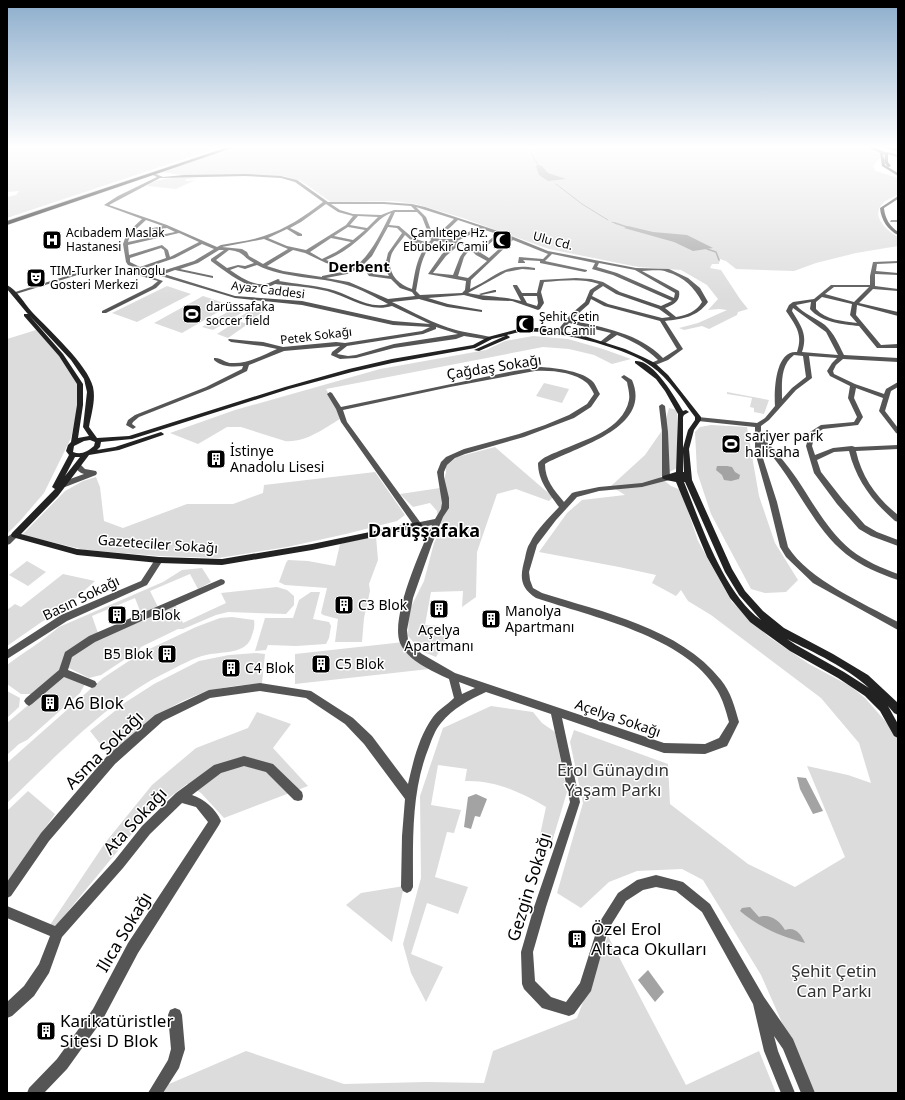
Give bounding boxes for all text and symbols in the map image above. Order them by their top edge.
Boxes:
place label: Acıbadem Maslak Hastanesi [66,224,165,255]
place label: Çamlıtepe Hz. Ebubekir Camii [403,224,488,255]
street label: Ulu Cd. [531,227,575,254]
hospital icon: Acıbadem Maslak Hastanesi [41,229,63,251]
mosque icon: Çamlıtepe Hz. Ebubekir Camii [491,229,513,251]
district label: Derbent [328,256,390,276]
place label: TIM-Turker Inanoglu Gosteri Merkezi [50,262,166,293]
theatre icon: TIM-Turker Inanoglu Gosteri Merkezi [25,267,47,289]
street label: Ayaz Caddesi [230,277,306,302]
place label: darüssafaka soccer field [206,298,275,329]
sports icon: darüssafaka soccer field [181,303,203,325]
place label: Şehit Çetin Can Camii [539,308,600,339]
mosque icon: Şehit Çetin Can Camii [514,313,536,335]
street label: Petek Sokağı [279,323,353,348]
street label: Çağdaş Sokağı [445,350,543,383]
place label: sariyer park halisaha [745,426,824,461]
sports icon: sariyer park halisaha [720,433,742,455]
place label: İstinye Anadolu Lisesi [230,441,324,476]
building icon: İstinye Anadolu Lisesi [205,448,227,470]
district label: Darüşşafaka [368,518,480,542]
street label: Gazeteciler Sokağı [97,530,219,557]
street label: Basın Sokağı [39,571,122,624]
building icon: C3 Blok [333,594,355,616]
place label: C3 Blok [358,595,408,614]
building icon: Açelya Apartmanı [428,598,450,620]
place label: Manolya Apartmanı [505,601,574,636]
building icon: B1 Blok [106,604,128,626]
place label: B1 Blok [131,605,181,624]
building icon: Manolya Apartmanı [480,608,502,630]
place label: Açelya Apartmanı [404,620,474,655]
building icon: B5 Blok [156,643,178,665]
place label: B5 Blok [104,644,154,663]
building icon: C5 Blok [310,653,332,675]
place label: C5 Blok [335,654,385,673]
building icon: C4 Blok [220,657,242,679]
place label: C4 Blok [245,658,295,677]
place label: A6 Blok [64,691,124,714]
building icon: A6 Blok [39,692,61,714]
street label: Açelya Sokağı [573,694,664,741]
street label: Asma Sokağı [59,705,148,794]
park label: Erol Günaydın Yaşam Parkı [557,758,669,801]
street label: Ata Sokağı [98,782,172,859]
street label: Gezgin Sokağı [501,830,556,944]
street label: Ilıca Sokağı [91,887,157,976]
place label: Özel Erol Altaca Okulları [591,917,707,960]
building icon: Özel Erol Altaca Okulları [566,928,588,950]
park label: Şehit Çetin Can Parkı [791,959,877,1002]
place label: Karikatüristler Sitesi D Blok [60,1009,173,1052]
building icon: Karikatüristler Sitesi D Blok [35,1020,57,1042]

